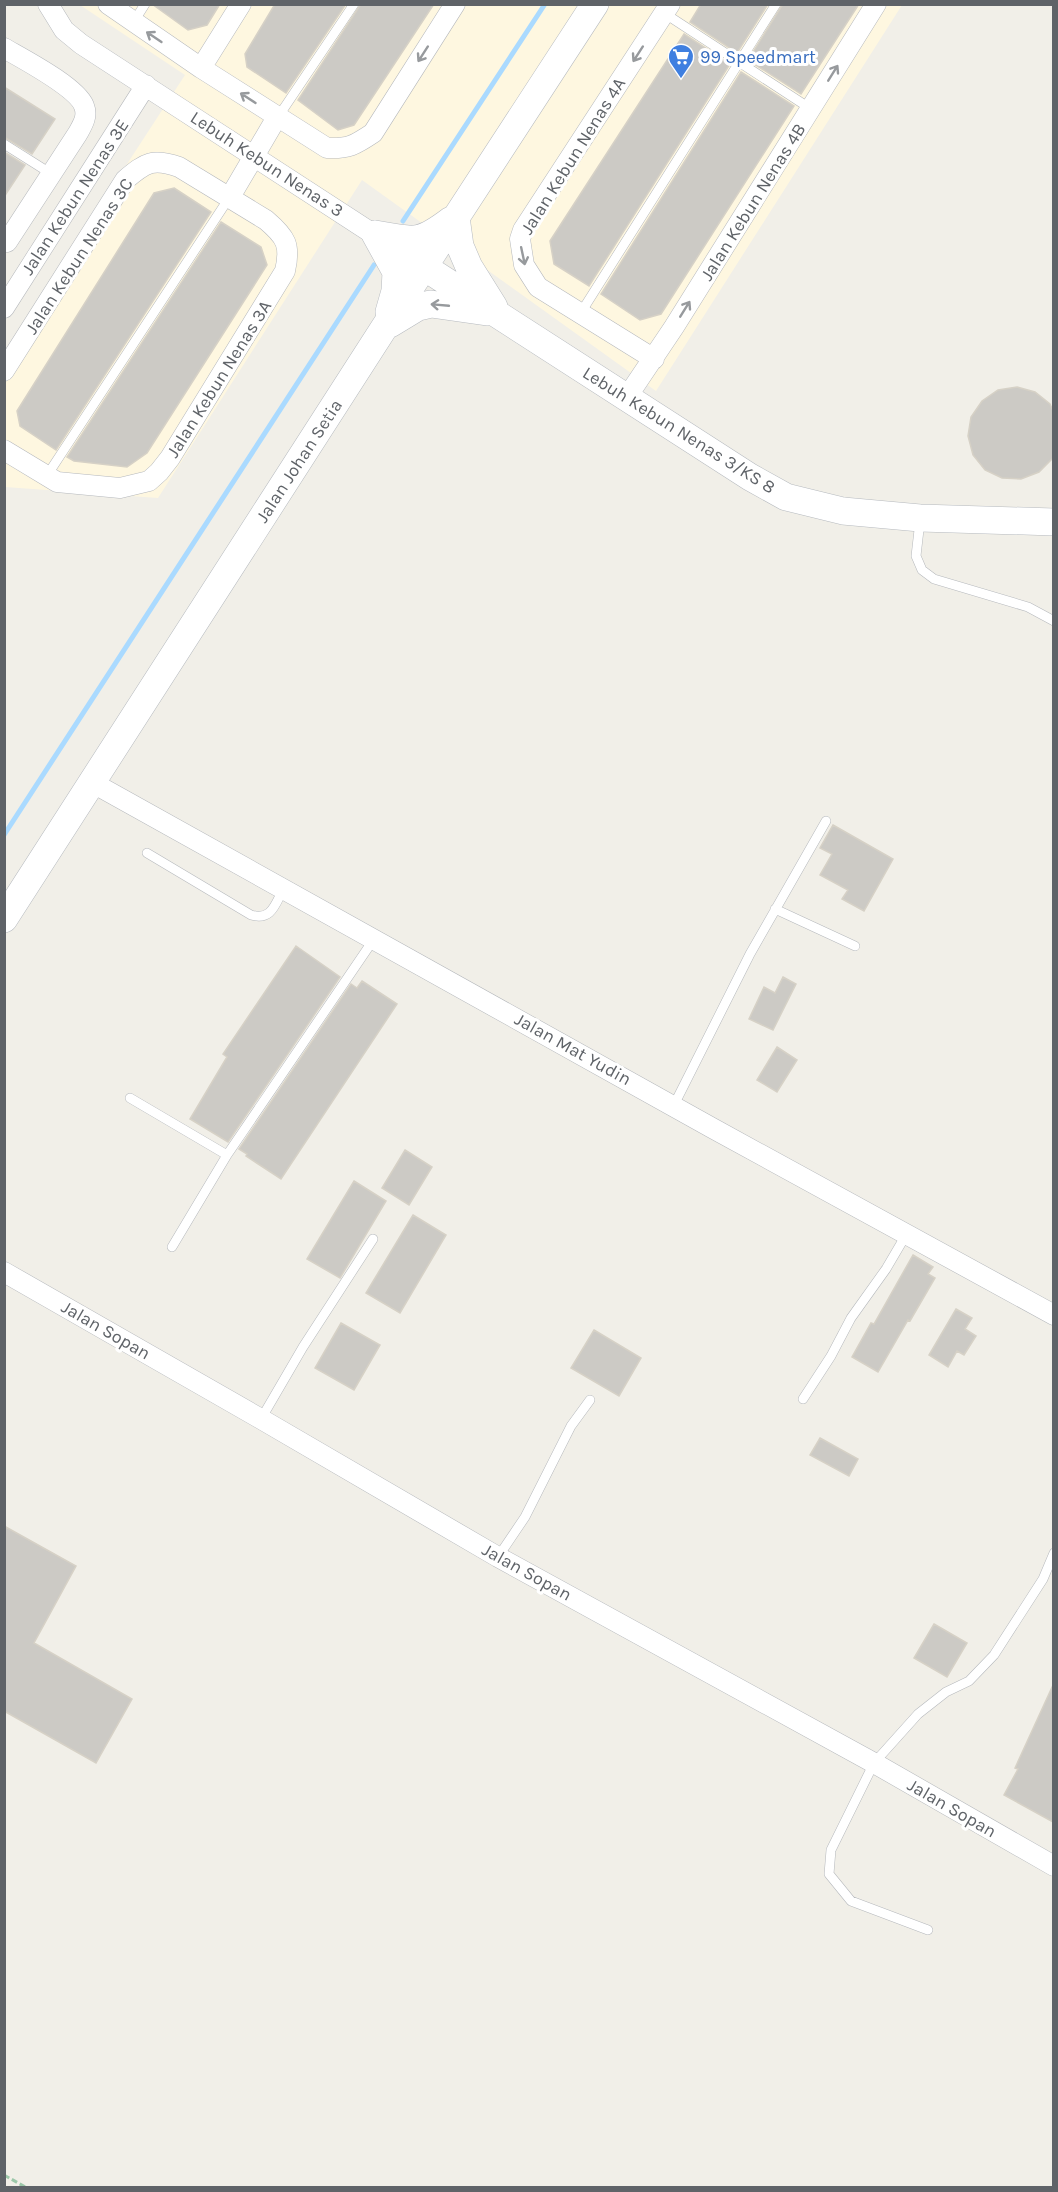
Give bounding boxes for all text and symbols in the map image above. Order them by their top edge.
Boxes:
one-way arrow [146,30,163,43]
supermarket icon: 99 Speedmart [666,42,696,80]
one-way arrow [417,45,429,62]
one-way arrow [632,45,644,61]
place label: 99 Speedmart [700,46,816,68]
one-way arrow [828,65,840,82]
street label: Jalan Kebun Nenas 4A [516,74,630,238]
one-way arrow [241,92,257,104]
street label: Lebuh Kebun Nenas 3 [186,106,348,222]
street label: Jalan Kebun Nenas 3E [16,115,134,279]
street label: Jalan Kebun Nenas 4B [696,119,810,285]
street label: Jalan Kebun Nenas 3C [20,174,138,338]
one-way arrow [518,246,529,265]
street label: Jalan Kebun Nenas 3A [162,296,276,462]
one-way arrow [430,299,450,310]
one-way arrow [679,301,692,318]
street label: Lebuh Kebun Nenas 3/KS 8 [579,362,779,498]
street label: Jalan Johan Setia [251,395,347,527]
street label: Jalan Mat Yudin [511,1008,635,1090]
street label: Jalan Sopan [58,1296,154,1364]
street label: Jalan Sopan [478,1538,576,1606]
street label: Jalan Sopan [904,1774,1000,1842]

